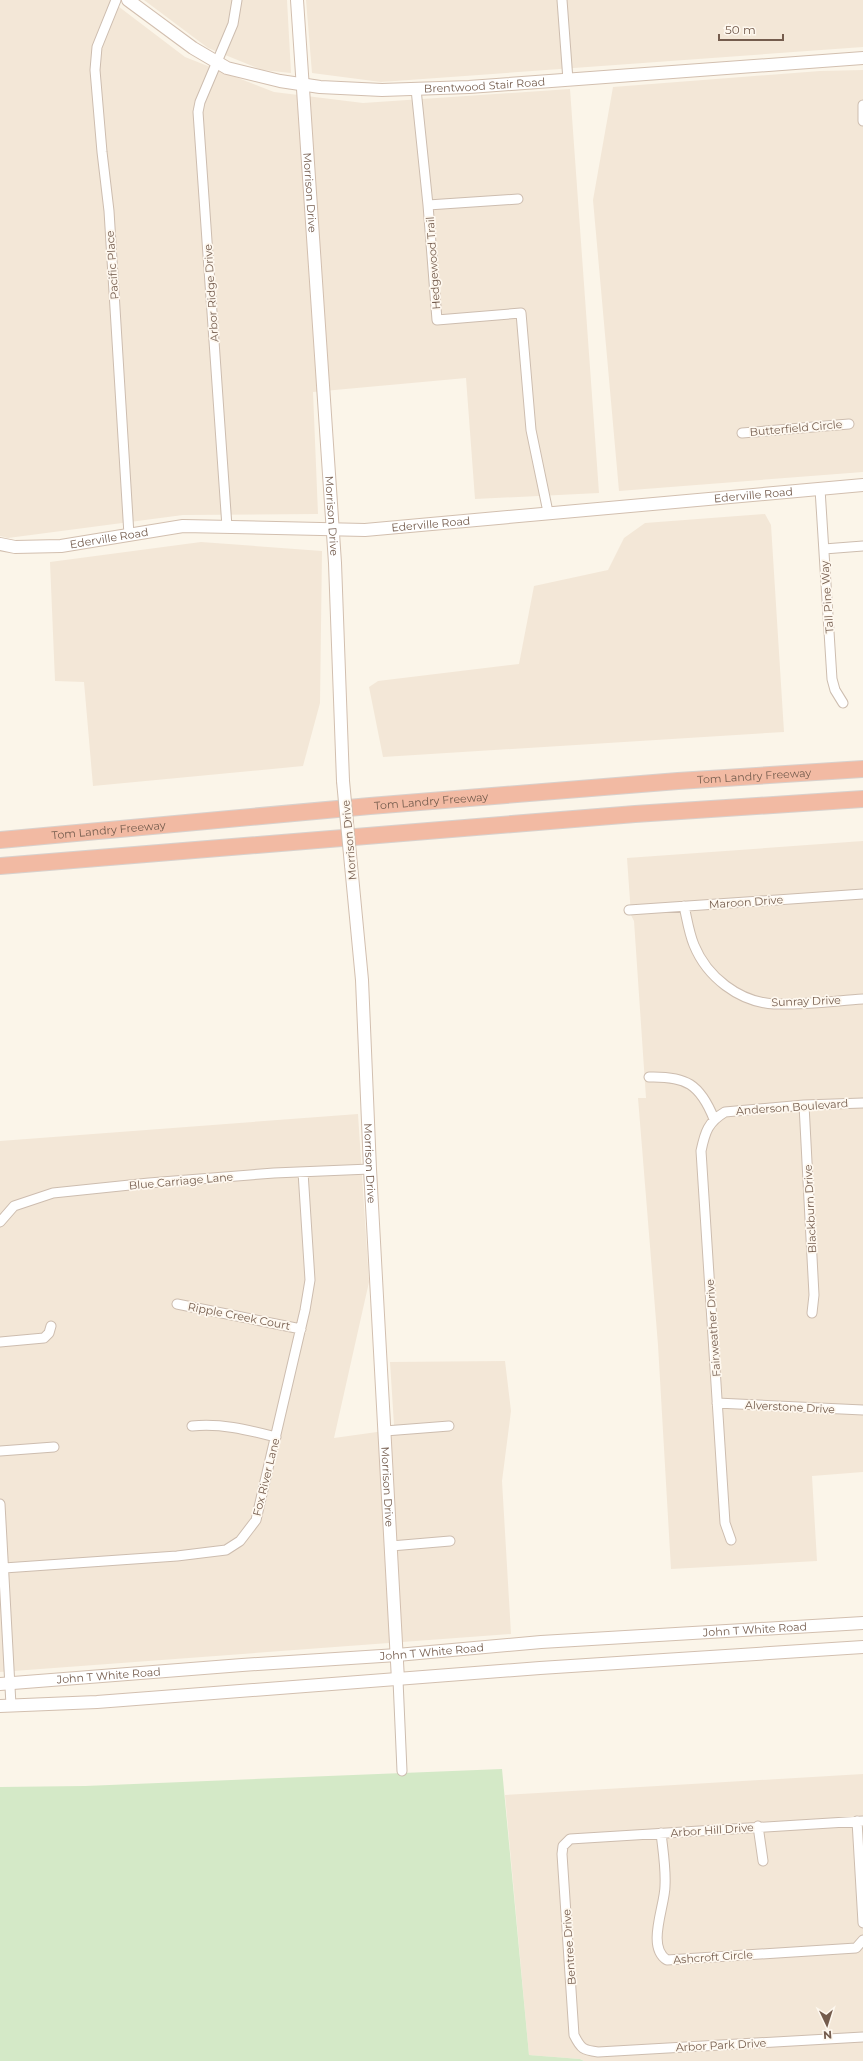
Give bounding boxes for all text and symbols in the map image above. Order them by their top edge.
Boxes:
scale bar [719,16,783,42]
text: 50 m [725,22,756,37]
street label: Brentwood Stair Road [424,74,546,96]
street label: Morrison Drive [300,152,320,234]
street label: Hedgewood Trail [423,216,443,310]
street label: Pacific Place [103,230,121,300]
street label: Arbor Ridge Drive [201,243,221,342]
street label: Butterfield Circle [749,417,843,439]
street label: Morrison Drive [322,475,342,557]
street label: Ederville Road [713,484,794,505]
street label: Ederville Road [391,514,471,535]
street label: Ederville Road [69,525,149,551]
street label: Tall Pine Way [817,560,837,634]
street label: Tom Landry Freeway [697,765,812,787]
street label: Tom Landry Freeway [374,789,489,813]
street label: Morrison Drive [338,799,359,881]
street label: Tom Landry Freeway [51,818,166,842]
street label: Maroon Drive [709,892,784,912]
street label: Sunray Drive [771,993,841,1009]
street label: Anderson Boulevard [735,1096,849,1118]
street label: Morrison Drive [361,1123,379,1204]
street label: Blackburn Drive [801,1164,819,1254]
street label: Blue Carriage Lane [128,1169,234,1193]
street label: Fairweather Drive [703,1278,723,1377]
street label: Ripple Creek Court [187,1299,292,1333]
street label: Alverstone Drive [745,1398,836,1416]
street label: Fox River Lane [250,1436,283,1517]
street label: Morrison Drive [378,1446,397,1528]
street label: John T White Road [701,1619,807,1639]
street label: John T White Road [378,1640,484,1663]
street label: John T White Road [55,1664,161,1687]
street label: Arbor Hill Drive [670,1820,754,1840]
street label: Bentree Drive [559,1908,579,1985]
street label: Ashcroft Circle [673,1947,754,1967]
north arrow [807,2005,847,2045]
text: N [823,2028,833,2042]
street label: Arbor Park Drive [675,2036,767,2054]

